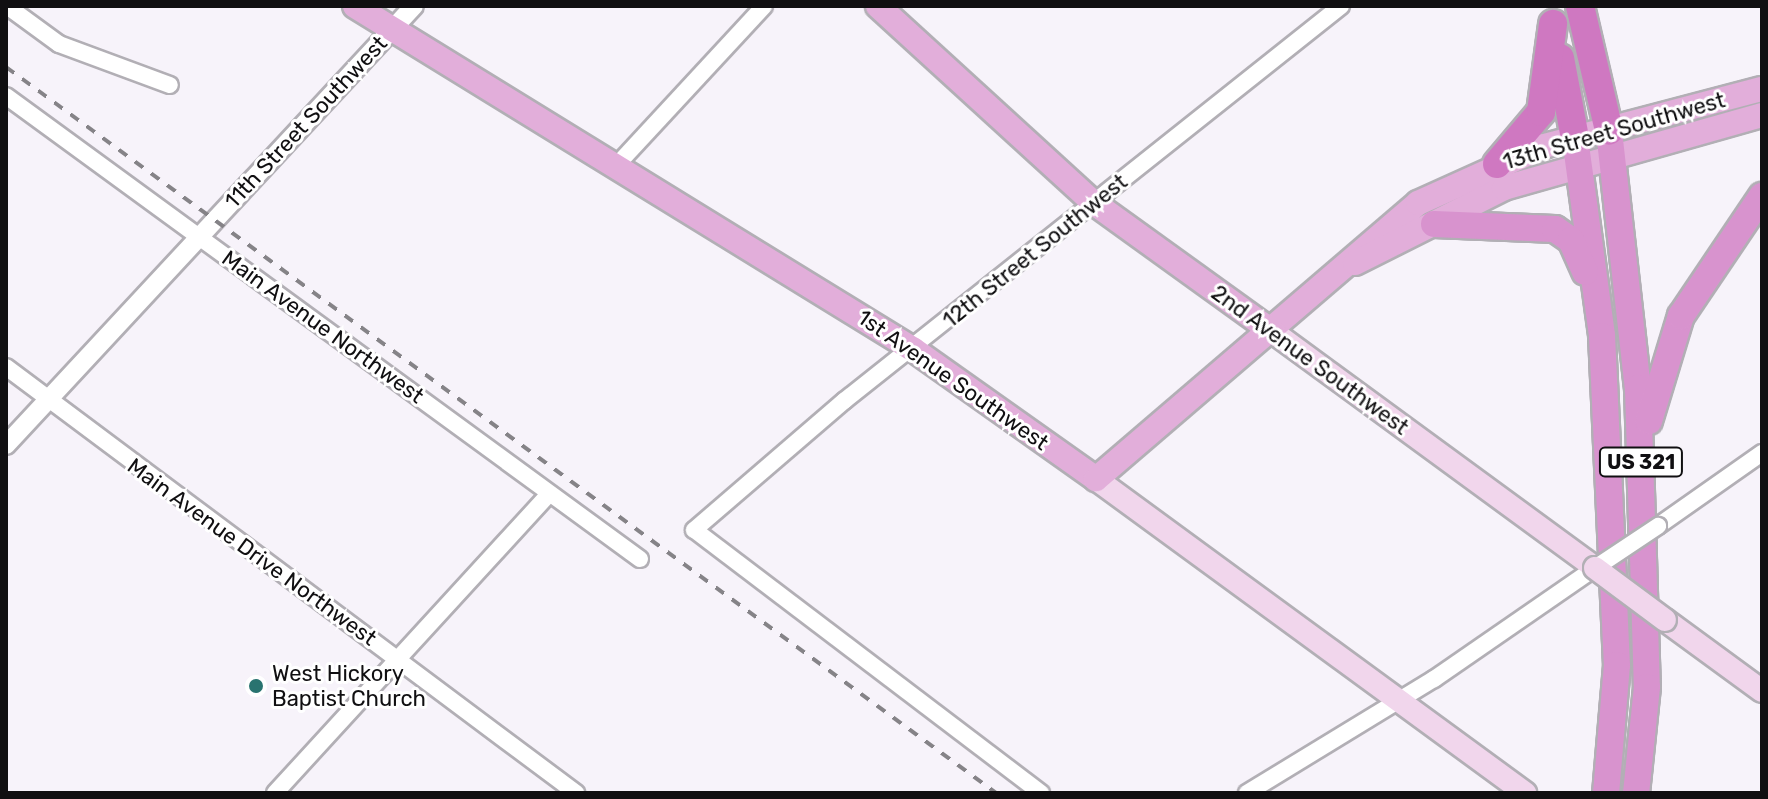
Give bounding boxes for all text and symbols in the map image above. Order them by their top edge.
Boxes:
street label: 11th Street Southwest [219,30,393,214]
street label: 13th Street Southwest [1500,87,1728,175]
street label: 12th Street Southwest [937,169,1133,333]
street label: Main Avenue Northwest [217,245,429,409]
street label: 2nd Avenue Southwest [1206,279,1414,441]
street label: 1st Avenue Southwest [852,304,1054,456]
road number: US 321 [1597,446,1685,478]
street label: Main Avenue Drive Northwest [122,453,382,651]
place label: West Hickory Baptist Church [272,660,426,712]
marker: West Hickory Baptist Church [247,677,265,695]

